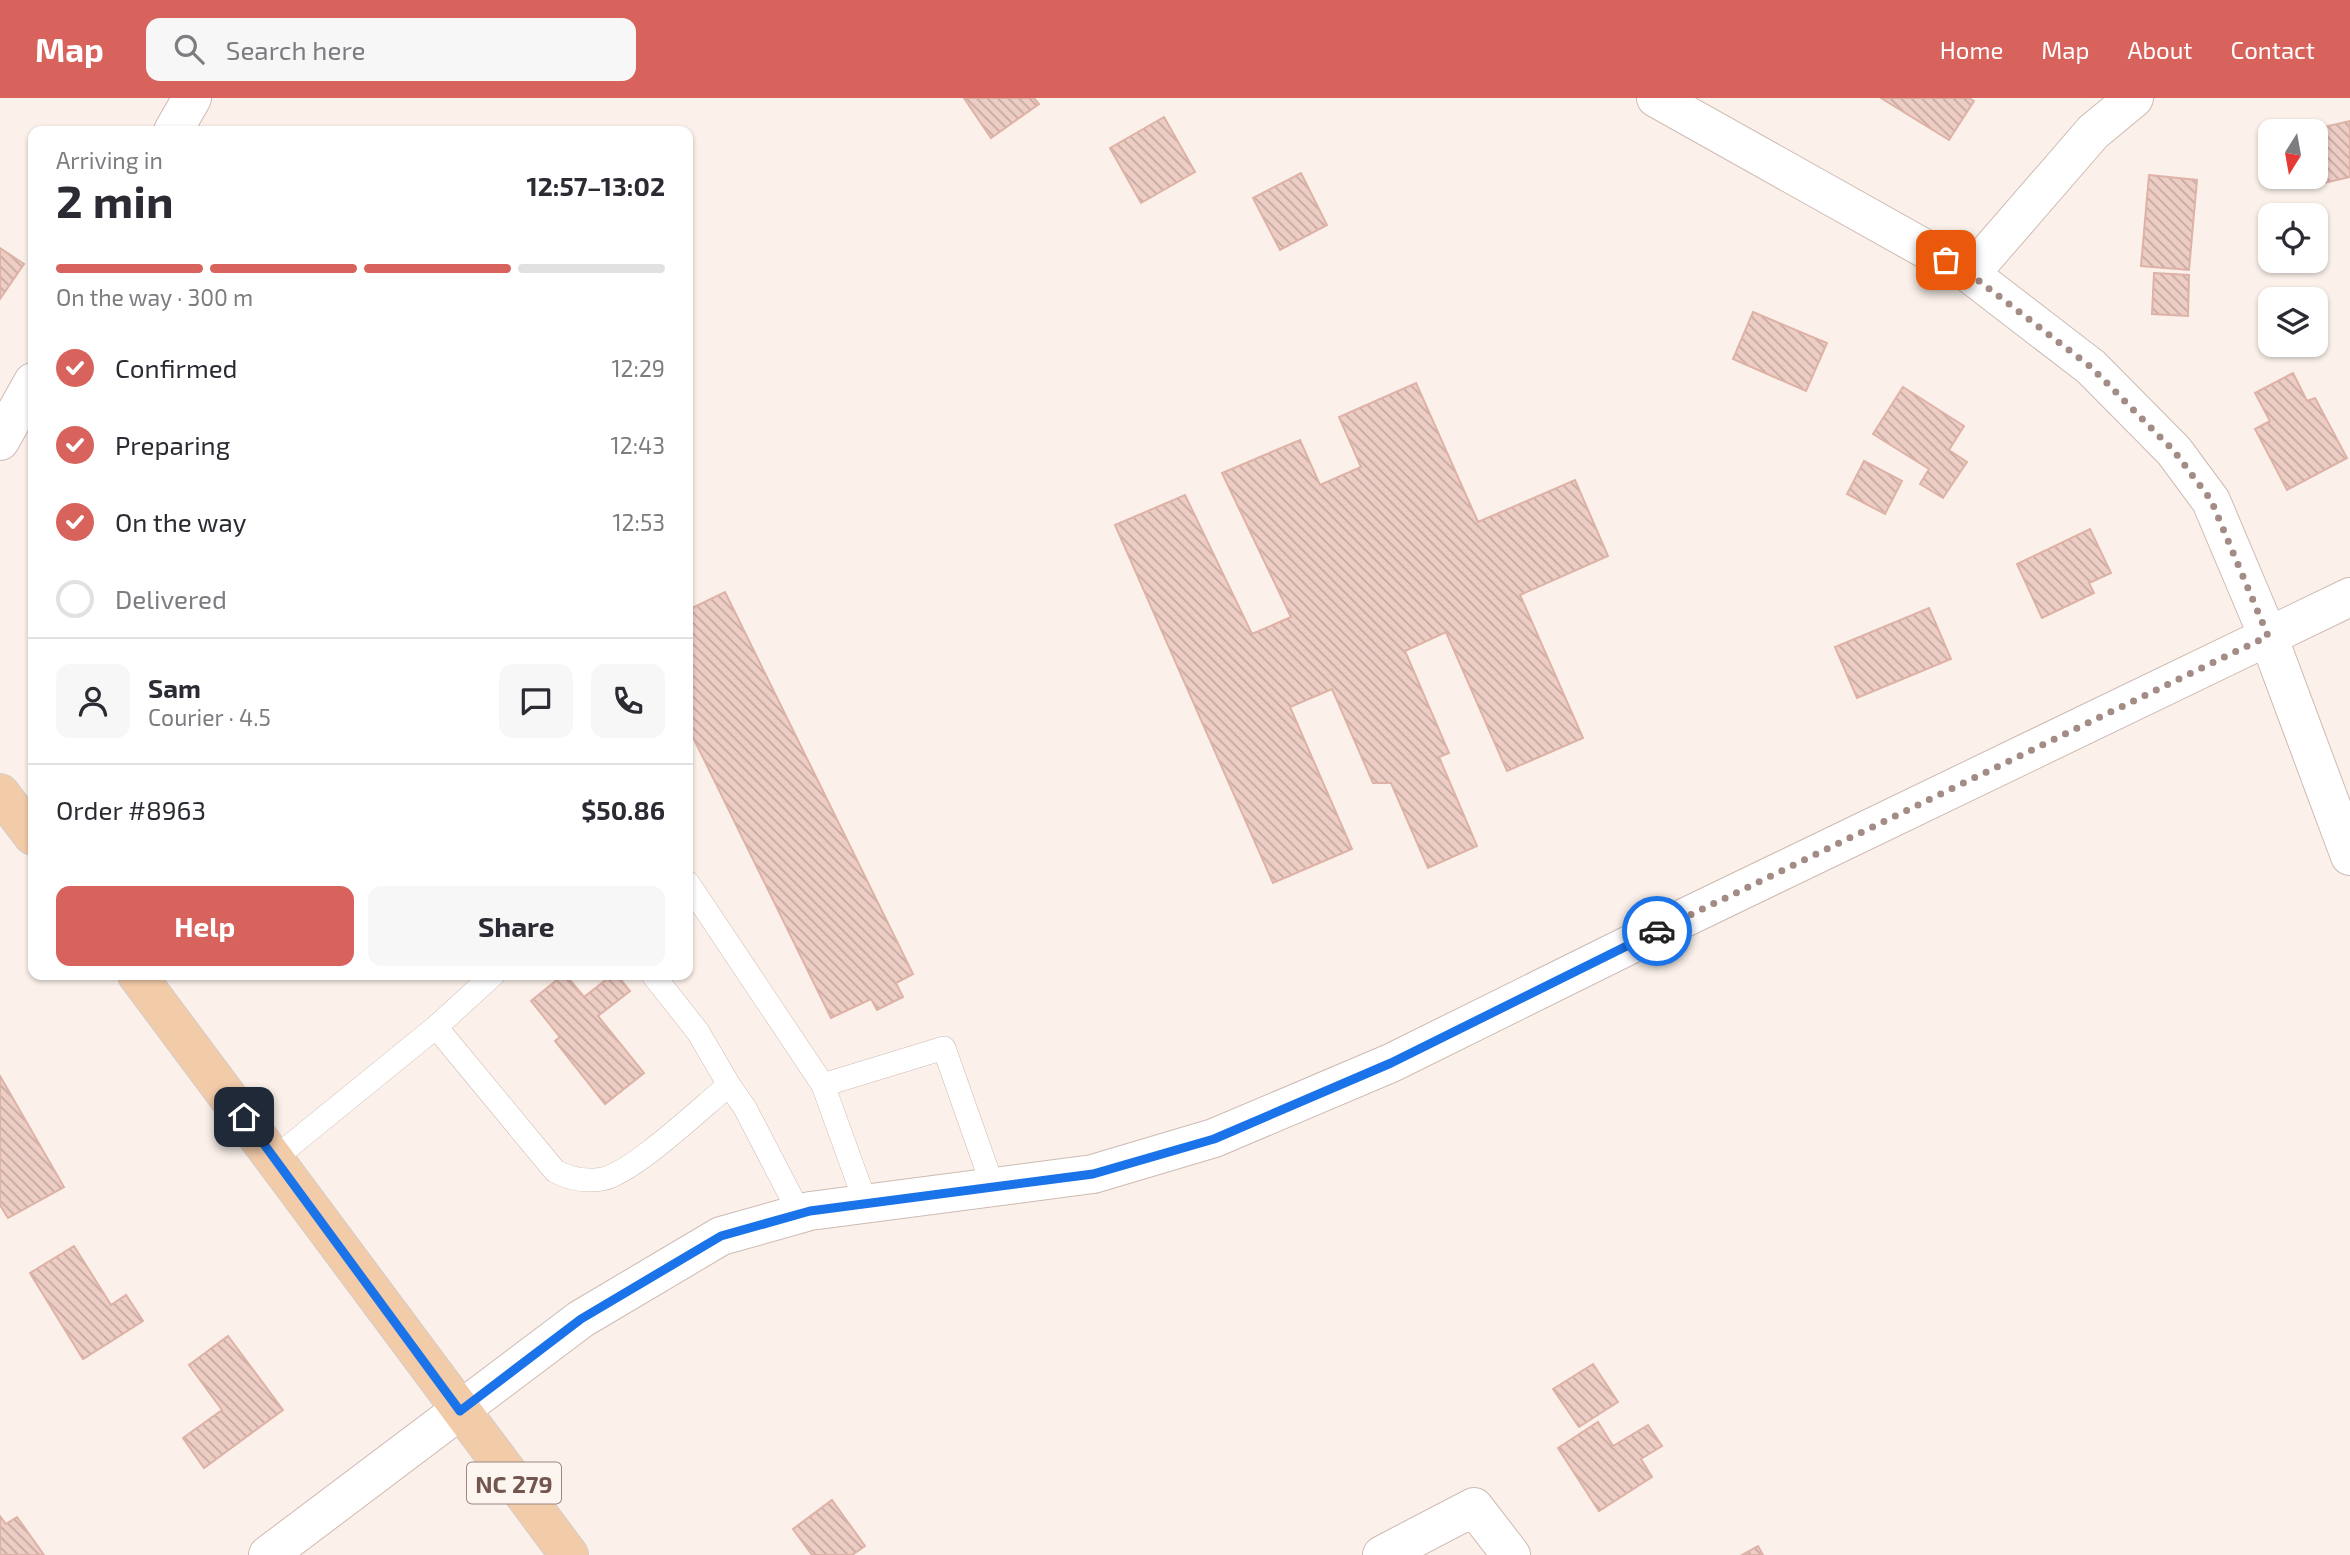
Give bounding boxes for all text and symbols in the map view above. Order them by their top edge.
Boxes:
search box [146,18,636,81]
text: Map [35,29,104,69]
icon: search [170,30,208,68]
text: Search here [226,34,365,65]
text: Home [1940,35,2003,64]
text: Map [2041,35,2089,64]
text: About [2127,35,2193,64]
text: Contact [2231,35,2315,64]
north arrow [2258,119,2328,189]
map controls [2258,119,2328,357]
text: Arriving in [56,146,163,174]
text: 12:57–13:02 [526,170,665,201]
text: 2 min [56,172,174,227]
button: locate [2258,203,2328,273]
pin [1916,230,1976,290]
icon: bag [1927,241,1965,279]
text: On the way · 300 m [56,283,253,311]
button: layers [2258,287,2328,357]
icon: check [56,349,94,387]
text: Confirmed [115,352,238,383]
text: 12:29 [611,354,665,382]
icon: check [56,426,94,464]
text: Preparing [115,429,230,460]
text: 12:43 [611,431,665,459]
icon: check [56,503,94,541]
text: On the way [115,506,246,537]
text: 12:53 [612,508,665,536]
text: Delivered [115,583,227,614]
button: person [56,664,130,738]
button: chat [499,664,573,738]
button: phone [591,664,665,738]
text: Sam [148,672,201,703]
text: Courier · 4.5 [148,703,271,731]
text: Order #8963 [56,794,206,825]
text: $50.86 [581,794,665,825]
button: Help [56,886,354,966]
button: Share [368,886,665,966]
courier [1622,896,1692,966]
icon: car [1638,912,1676,950]
pin [214,1087,274,1147]
icon: home [225,1098,263,1136]
road number: NC 279 [467,1462,561,1504]

